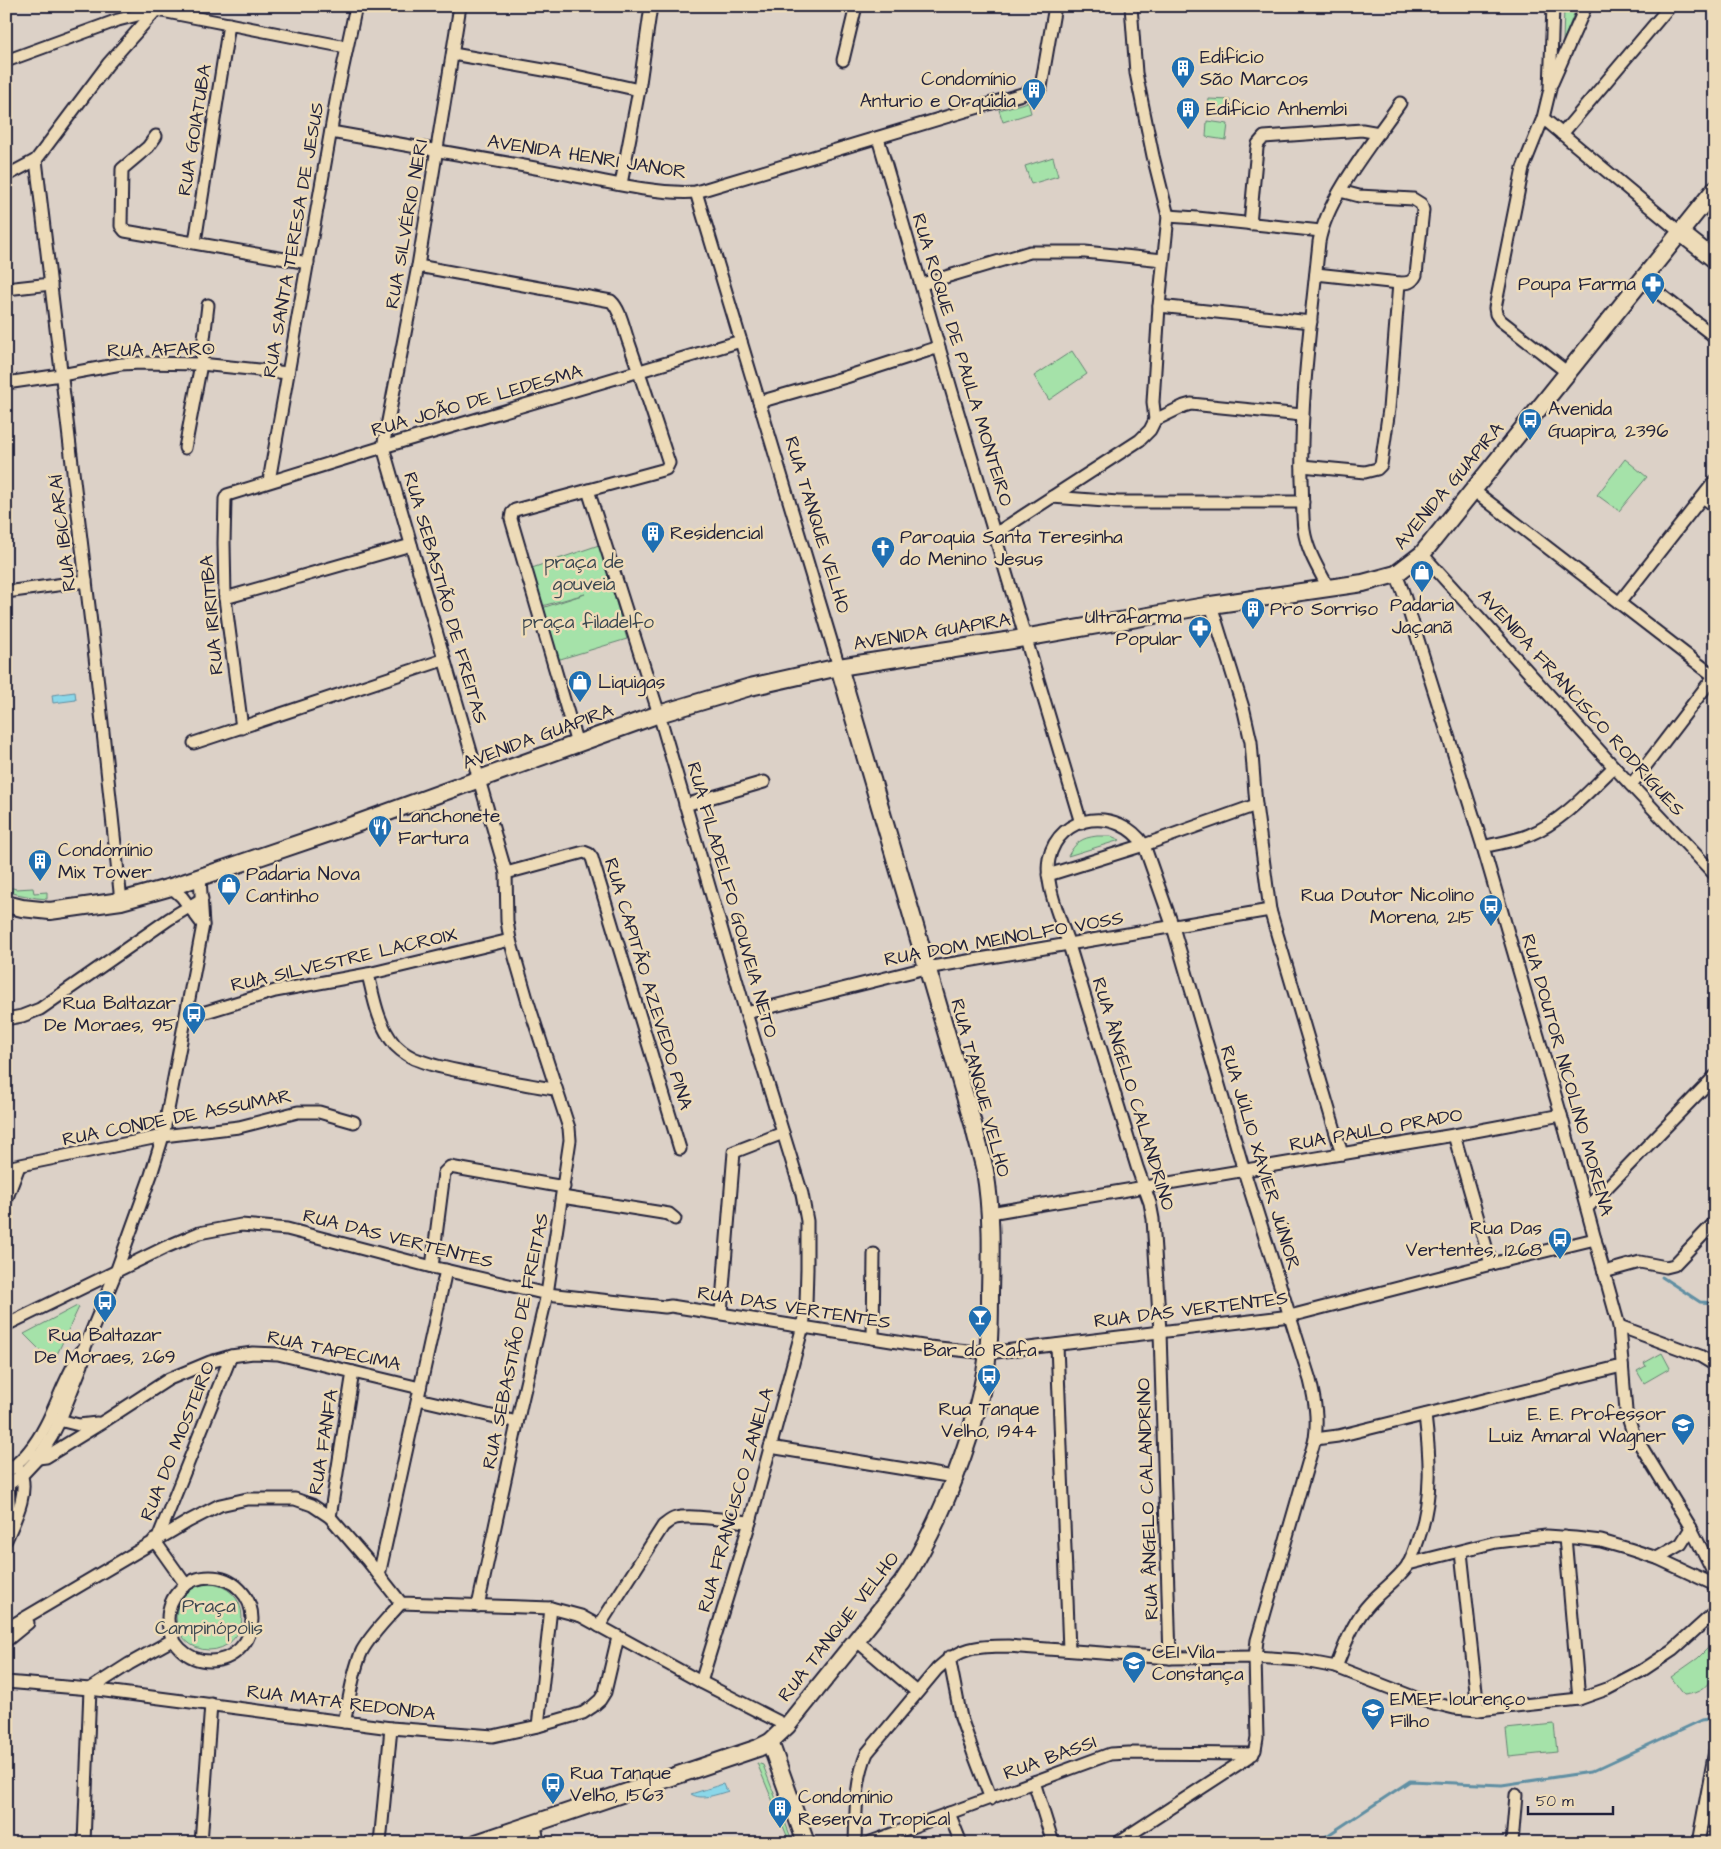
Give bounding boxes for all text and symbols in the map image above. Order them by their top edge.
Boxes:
place label: Edifício São Marcos [1200,44,1308,93]
building icon: Edifício São Marcos [1170,55,1196,89]
street label: RUA GOIATUBA [171,62,219,198]
place label: Condomínio Anturio e Orquidia [860,66,1016,115]
building icon: Condomínio Anturio e Orquidia [1021,77,1047,111]
building icon: Edifício Anhembi [1175,96,1201,130]
place label: Edifício Anhembi [1206,96,1347,123]
street label: RUA SANTA TERESA DE JESUS [256,100,332,380]
street label: AVENIDA HENRI JANOR [485,128,689,186]
street label: RUA SILVÉRIO NERI [379,137,435,311]
street label: RUA ROQUE DE PAULA MONTEIRO [905,210,1020,510]
place label: Poupa Farma [1518,271,1636,298]
pharmacy icon: Poupa Farma [1640,271,1666,305]
street label: RUA AFARO [107,336,215,364]
street label: RUA JOÃO DE LEDESMA [368,358,586,444]
place label: Avenida Guapira, 2396 [1548,396,1668,445]
bus stop icon: Avenida Guapira, 2396 [1517,407,1543,441]
street label: AVENIDA GUAPIRA [1388,416,1510,556]
street label: RUA TANQUE VELHO [777,433,857,617]
street label: RUA SEBASTIÃO DE FREITAS [396,469,494,727]
street label: RUA IBICARAÍ [42,473,84,593]
building icon: Residencial [640,520,666,554]
place label: Residencial [670,520,763,547]
place label: Paroquia Santa Teresinha do Menino Jesus [900,524,1123,573]
church icon: Paroquia Santa Teresinha do Menino Jesus [870,535,896,569]
park label: praça de gouveia [544,549,624,599]
street label: RUA IRIRITIBA [193,554,231,676]
shop icon: Padaria Jaçanã [1409,559,1435,593]
street label: AVENIDA FRANCISCO RODRIGUES [1471,583,1691,823]
place label: Padaria Jaçanã [1390,592,1454,641]
building icon: Pro Sorriso [1240,596,1266,630]
place label: Pro Sorriso [1270,596,1378,623]
place label: Ultrafarma Popular [1085,604,1183,653]
street label: AVENIDA GUAPIRA [851,606,1013,658]
park label: praça filadelfo [522,609,654,636]
pharmacy icon: Ultrafarma Popular [1187,615,1213,649]
shop icon: Liquigas [567,669,593,703]
place label: Liquigas [598,669,665,697]
street label: AVENIDA GUAPIRA [459,697,617,777]
street label: RUA FILADELFO GOUVEIA NETO [680,759,784,1041]
place label: Lanchonete Fartura [398,803,500,852]
restaurant icon: Lanchonete Fartura [367,814,393,848]
place label: Condomínio Mix Tower [58,837,153,886]
building icon: Condomínio Mix Tower [27,848,53,882]
street label: RUA CAPITÃO AZEVEDO PINA [597,855,699,1113]
place label: Padaria Nova Cantinho [246,861,360,910]
shop icon: Padaria Nova Cantinho [216,872,242,906]
place label: Rua Doutor Nicolino Morena, 215 [1301,882,1475,931]
bus stop icon: Rua Doutor Nicolino Morena, 215 [1478,893,1504,927]
street label: RUA DOM MEINOLFO VOSS [882,905,1126,973]
street label: RUA SILVESTRE LACROIX [228,921,460,999]
street label: RUA DOUTOR NICOLINO MORENA [1514,931,1620,1219]
street label: RUA ÂNGELO CALANDRINO [1085,974,1181,1214]
place label: Rua Baltazar De Moraes, 95 [44,990,177,1039]
street label: RUA TANQUE VELHO [943,996,1017,1180]
bus stop icon: Rua Baltazar De Moraes, 95 [181,1001,207,1035]
street label: RUA JÚLIO XAVIER JÚNIOR [1213,1042,1307,1274]
street label: RUA CONDE DE ASSUMAR [60,1083,294,1153]
street label: RUA PAULO PRADO [1287,1101,1465,1159]
street label: RUA DAS VERTENTES [300,1202,496,1276]
street label: RUA SEBASTIÃO DE FREITAS [476,1211,556,1471]
place label: Rua Das Vertentes, 1268 [1406,1215,1542,1264]
bus stop icon: Rua Das Vertentes, 1268 [1547,1226,1573,1260]
street label: RUA DAS VERTENTES [695,1279,893,1337]
street label: RUA DAS VERTENTES [1092,1285,1290,1335]
bus stop icon: Rua Baltazar De Moraes, 269 [92,1289,118,1323]
bar icon: Bar do Rafa [967,1304,993,1338]
place label: Rua Baltazar De Moraes, 269 [34,1322,176,1371]
street label: RUA TAPECIMA [265,1324,403,1378]
place label: Bar do Rafa [923,1337,1037,1364]
street label: RUA DO MOSTEIRO [134,1357,222,1525]
bus stop icon: Rua Tanque Velho, 1944 [976,1363,1002,1397]
street label: RUA ÂNGELO CALANDRINO [1130,1377,1166,1621]
street label: RUA FRANCISCO ZANELA [691,1384,781,1616]
street label: RUA FANFA [302,1387,346,1497]
place label: Rua Tanque Velho, 1944 [938,1396,1040,1445]
place label: E. E. Professor Luiz Amaral Wagner [1488,1401,1667,1451]
school or university icon: E. E. Professor Luiz Amaral Wagner [1670,1412,1696,1446]
street label: RUA TANQUE VELHO [772,1546,906,1708]
park label: Praça Campinópolis [155,1593,263,1642]
place label: CEI Vila Constança [1152,1639,1244,1688]
school or university icon: CEI Vila Constança [1121,1650,1147,1684]
street label: RUA MATA REDONDA [245,1678,437,1728]
place label: EMEF lourenço Filho [1390,1686,1526,1735]
school or university icon: EMEF lourenço Filho [1360,1697,1386,1731]
street label: RUA BASSI [1000,1729,1100,1787]
place label: Rua Tanque Velho, 1563 [570,1760,671,1809]
bus stop icon: Rua Tanque Velho, 1563 [540,1771,566,1805]
place label: Condomínio Reserva Tropical [798,1784,950,1833]
scale bar [1528,1784,1614,1816]
text: 50 m [1536,1791,1574,1812]
building icon: Condomínio Reserva Tropical [767,1795,793,1829]

